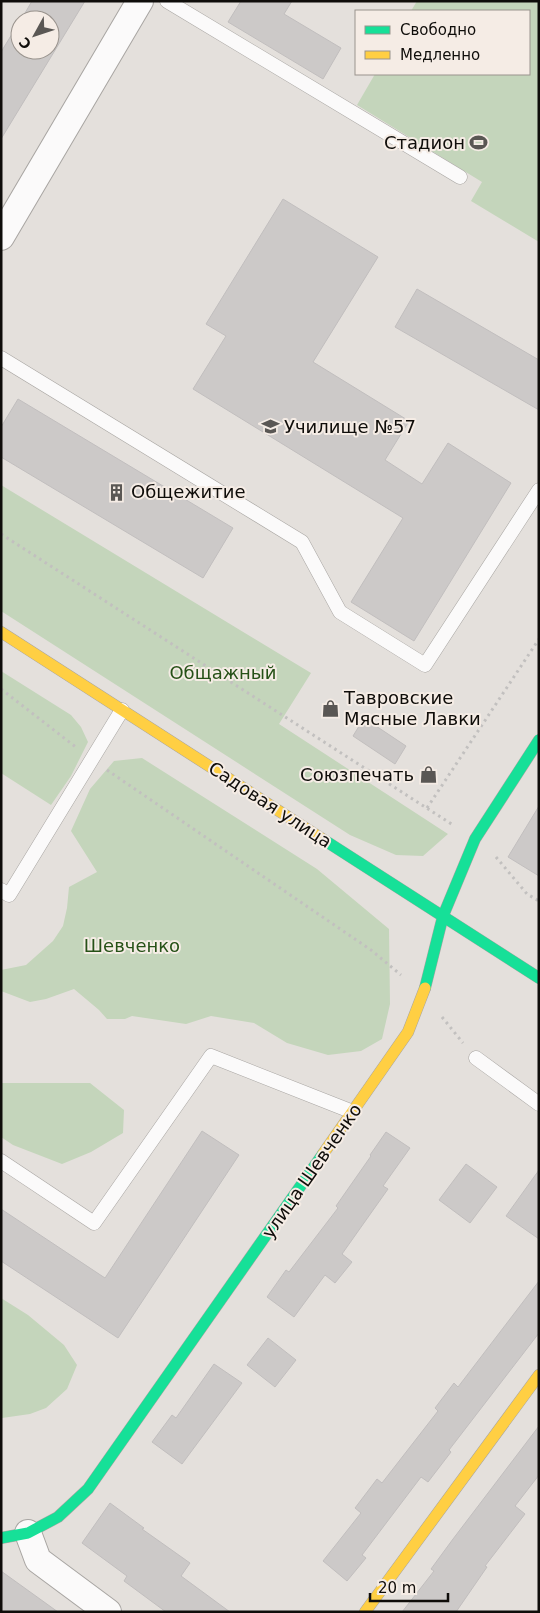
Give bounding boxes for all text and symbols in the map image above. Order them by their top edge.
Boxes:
north arrow [10,10,60,60]
legend [355,10,530,75]
text: Свободно [400,21,476,39]
text: С [16,34,34,52]
text: Медленно [400,46,480,64]
place label: Стадион [384,132,465,153]
sports icon: Стадион [469,133,489,153]
place label: Училище №57 [284,416,416,437]
school or university icon: Училище №57 [260,417,280,437]
place label: Общежитие [131,481,245,502]
building icon: Общежитие [107,482,127,502]
park label: Общажный [169,662,277,683]
place label: Тавровские Мясные Лавки [343,687,481,729]
shop icon: Тавровские Мясные Лавки [320,698,340,718]
street label: Садовая улица [205,757,336,852]
place label: Союзпечать [300,764,414,785]
shop icon: Союзпечать [418,765,438,785]
park label: Шевченко [84,935,180,956]
street label: улица Шевченко [257,1100,366,1242]
scale bar [370,1570,448,1602]
text: 20 m [378,1579,416,1597]

